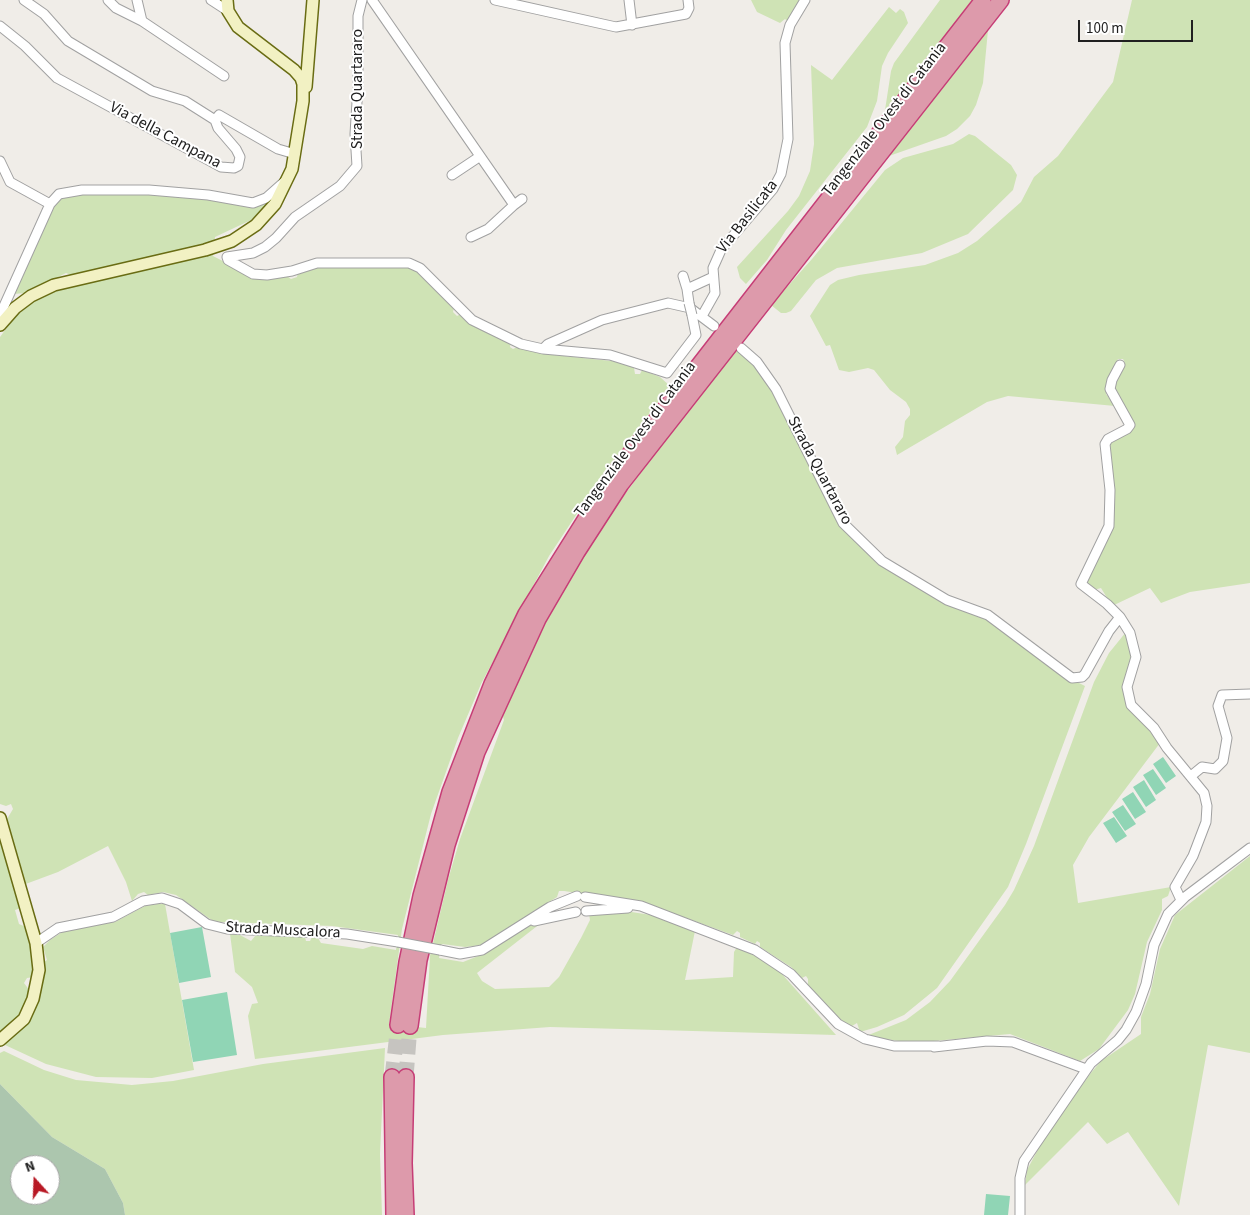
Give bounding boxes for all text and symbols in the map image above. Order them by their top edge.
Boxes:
scale bar [1080,10,1195,42]
text: 100 m [1086,18,1124,39]
street label: Strada Quartararo [348,29,368,149]
street label: Tangenziale Ovest di Catania [819,39,951,201]
street label: Via della Campana [106,98,224,174]
street label: Via Basilicata [713,177,783,257]
street label: Tangenziale Ovest di Catania [571,358,701,522]
street label: Strada Quartararo [782,413,856,529]
street label: Strada Muscalora [225,918,341,944]
north arrow [10,1155,60,1205]
text: N [22,1156,38,1178]

